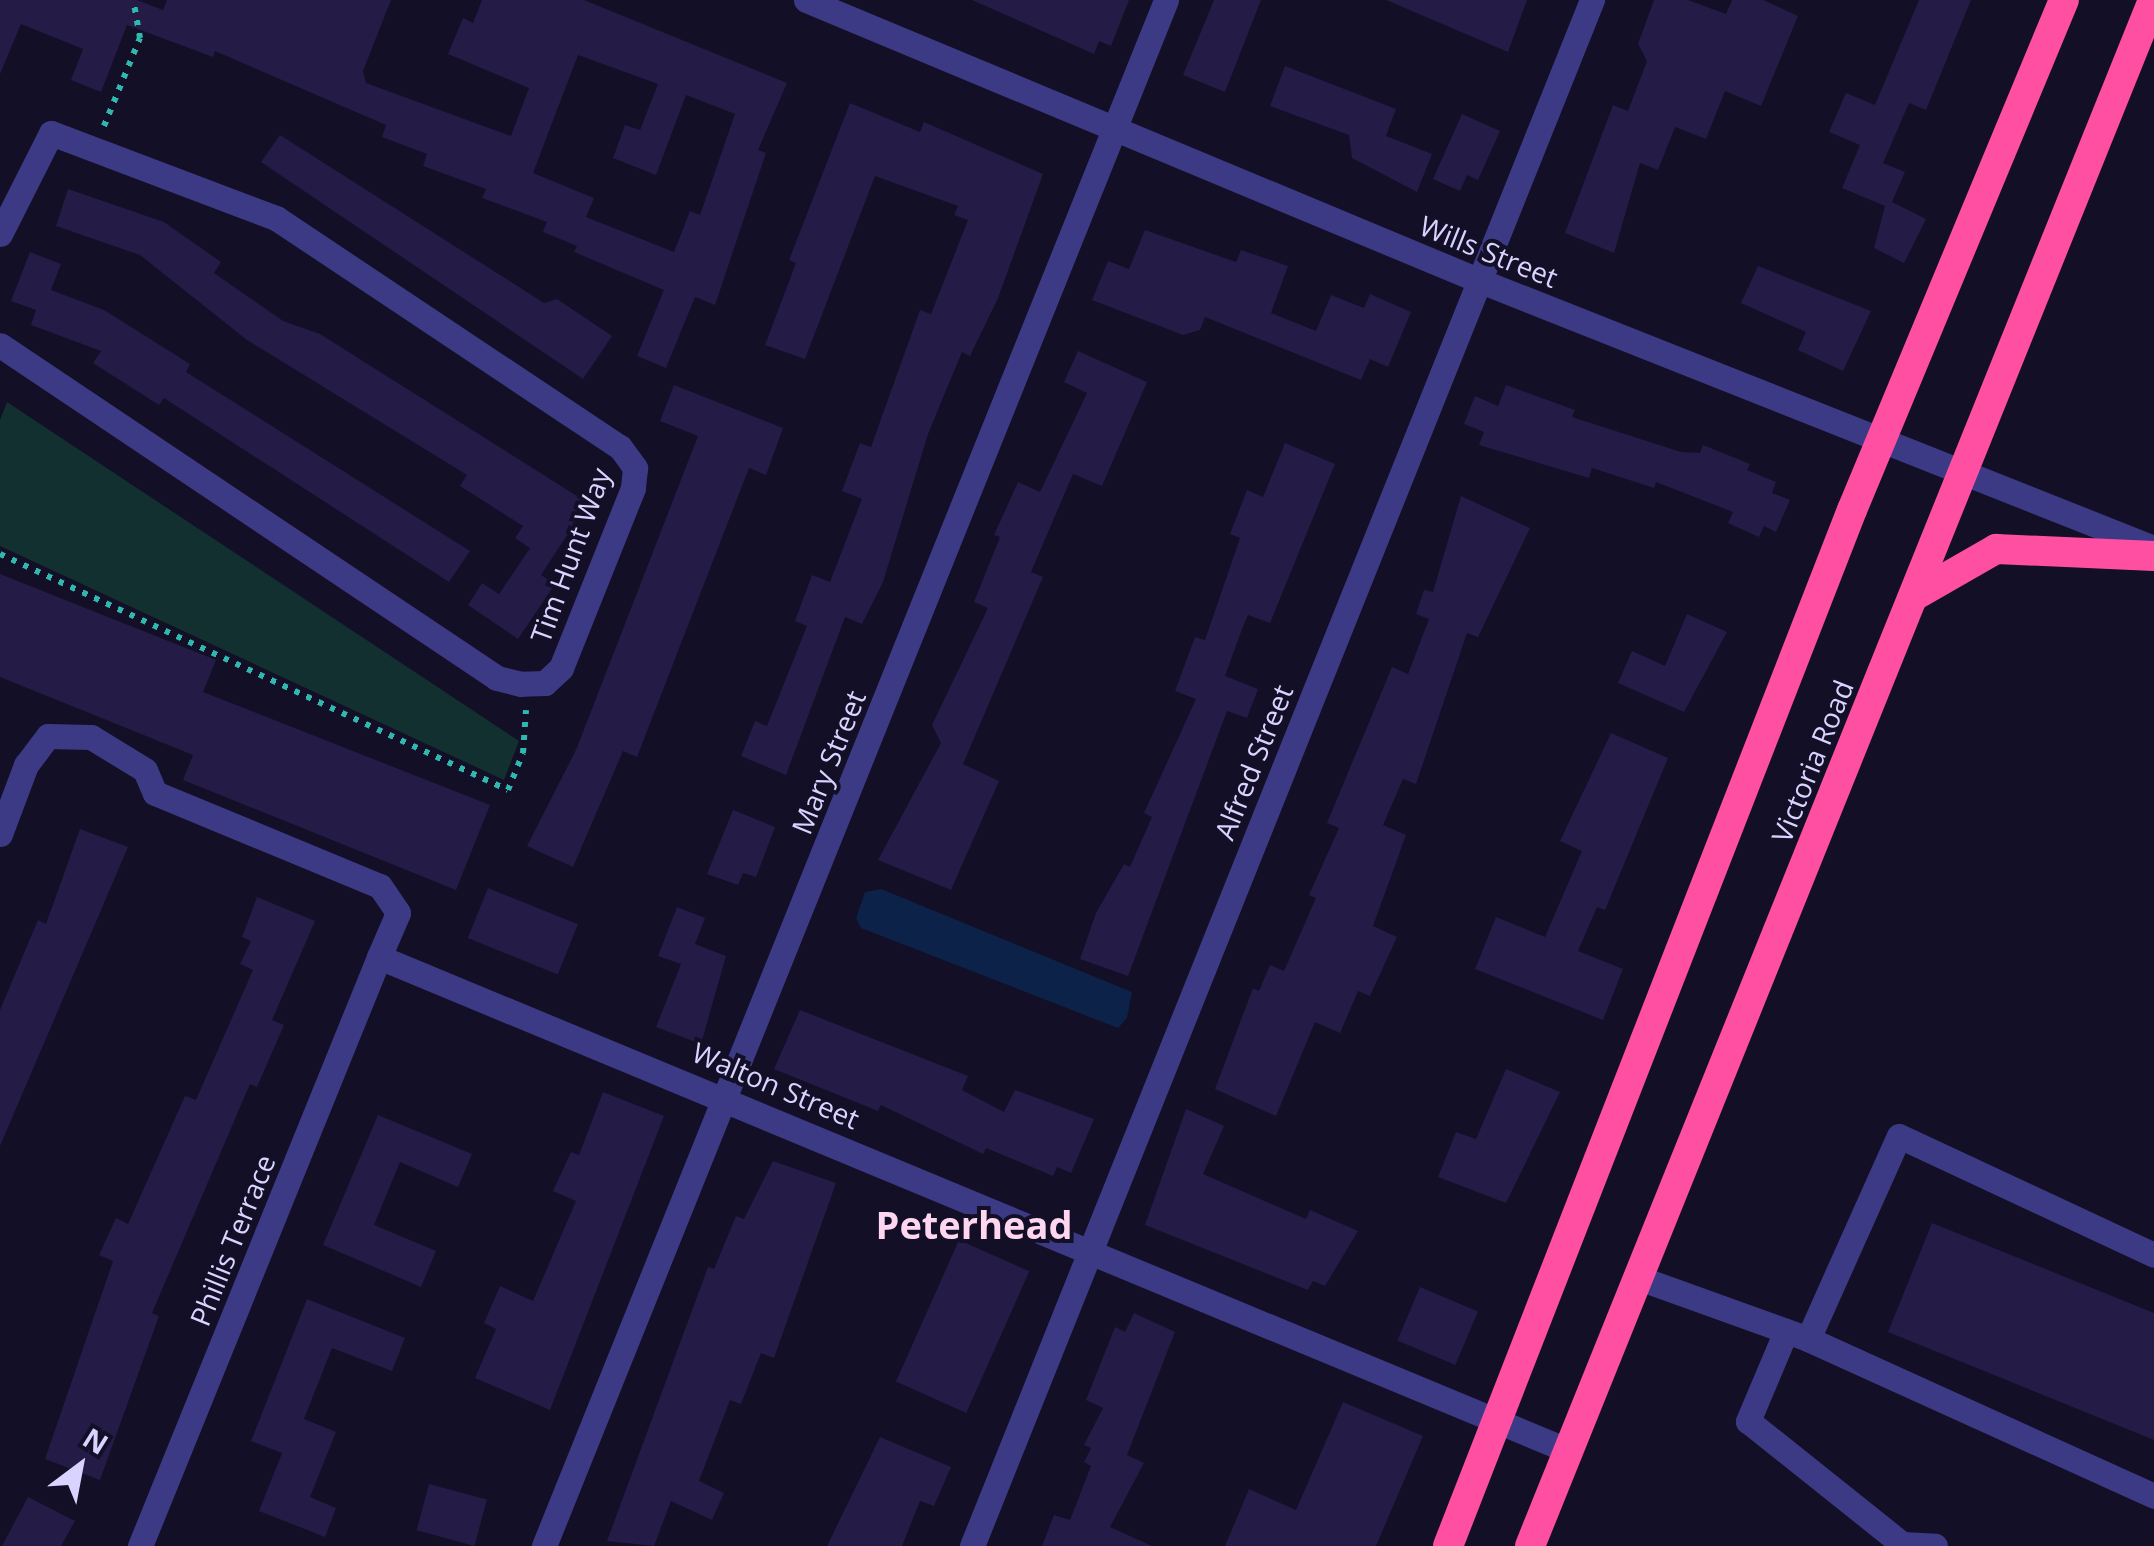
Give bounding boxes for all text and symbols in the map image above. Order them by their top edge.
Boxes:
street label: Wills Street [1415,208,1563,294]
street label: Tim Hunt Way [523,463,617,647]
street label: Victoria Road [1764,675,1860,847]
street label: Alfred Street [1207,680,1299,844]
street label: Mary Street [784,685,872,839]
street label: Walton Street [688,1035,864,1135]
street label: Phillis Terrace [182,1150,282,1330]
district label: Peterhead [876,1202,1072,1248]
north arrow [30,1416,130,1516]
text: N [76,1418,116,1463]

